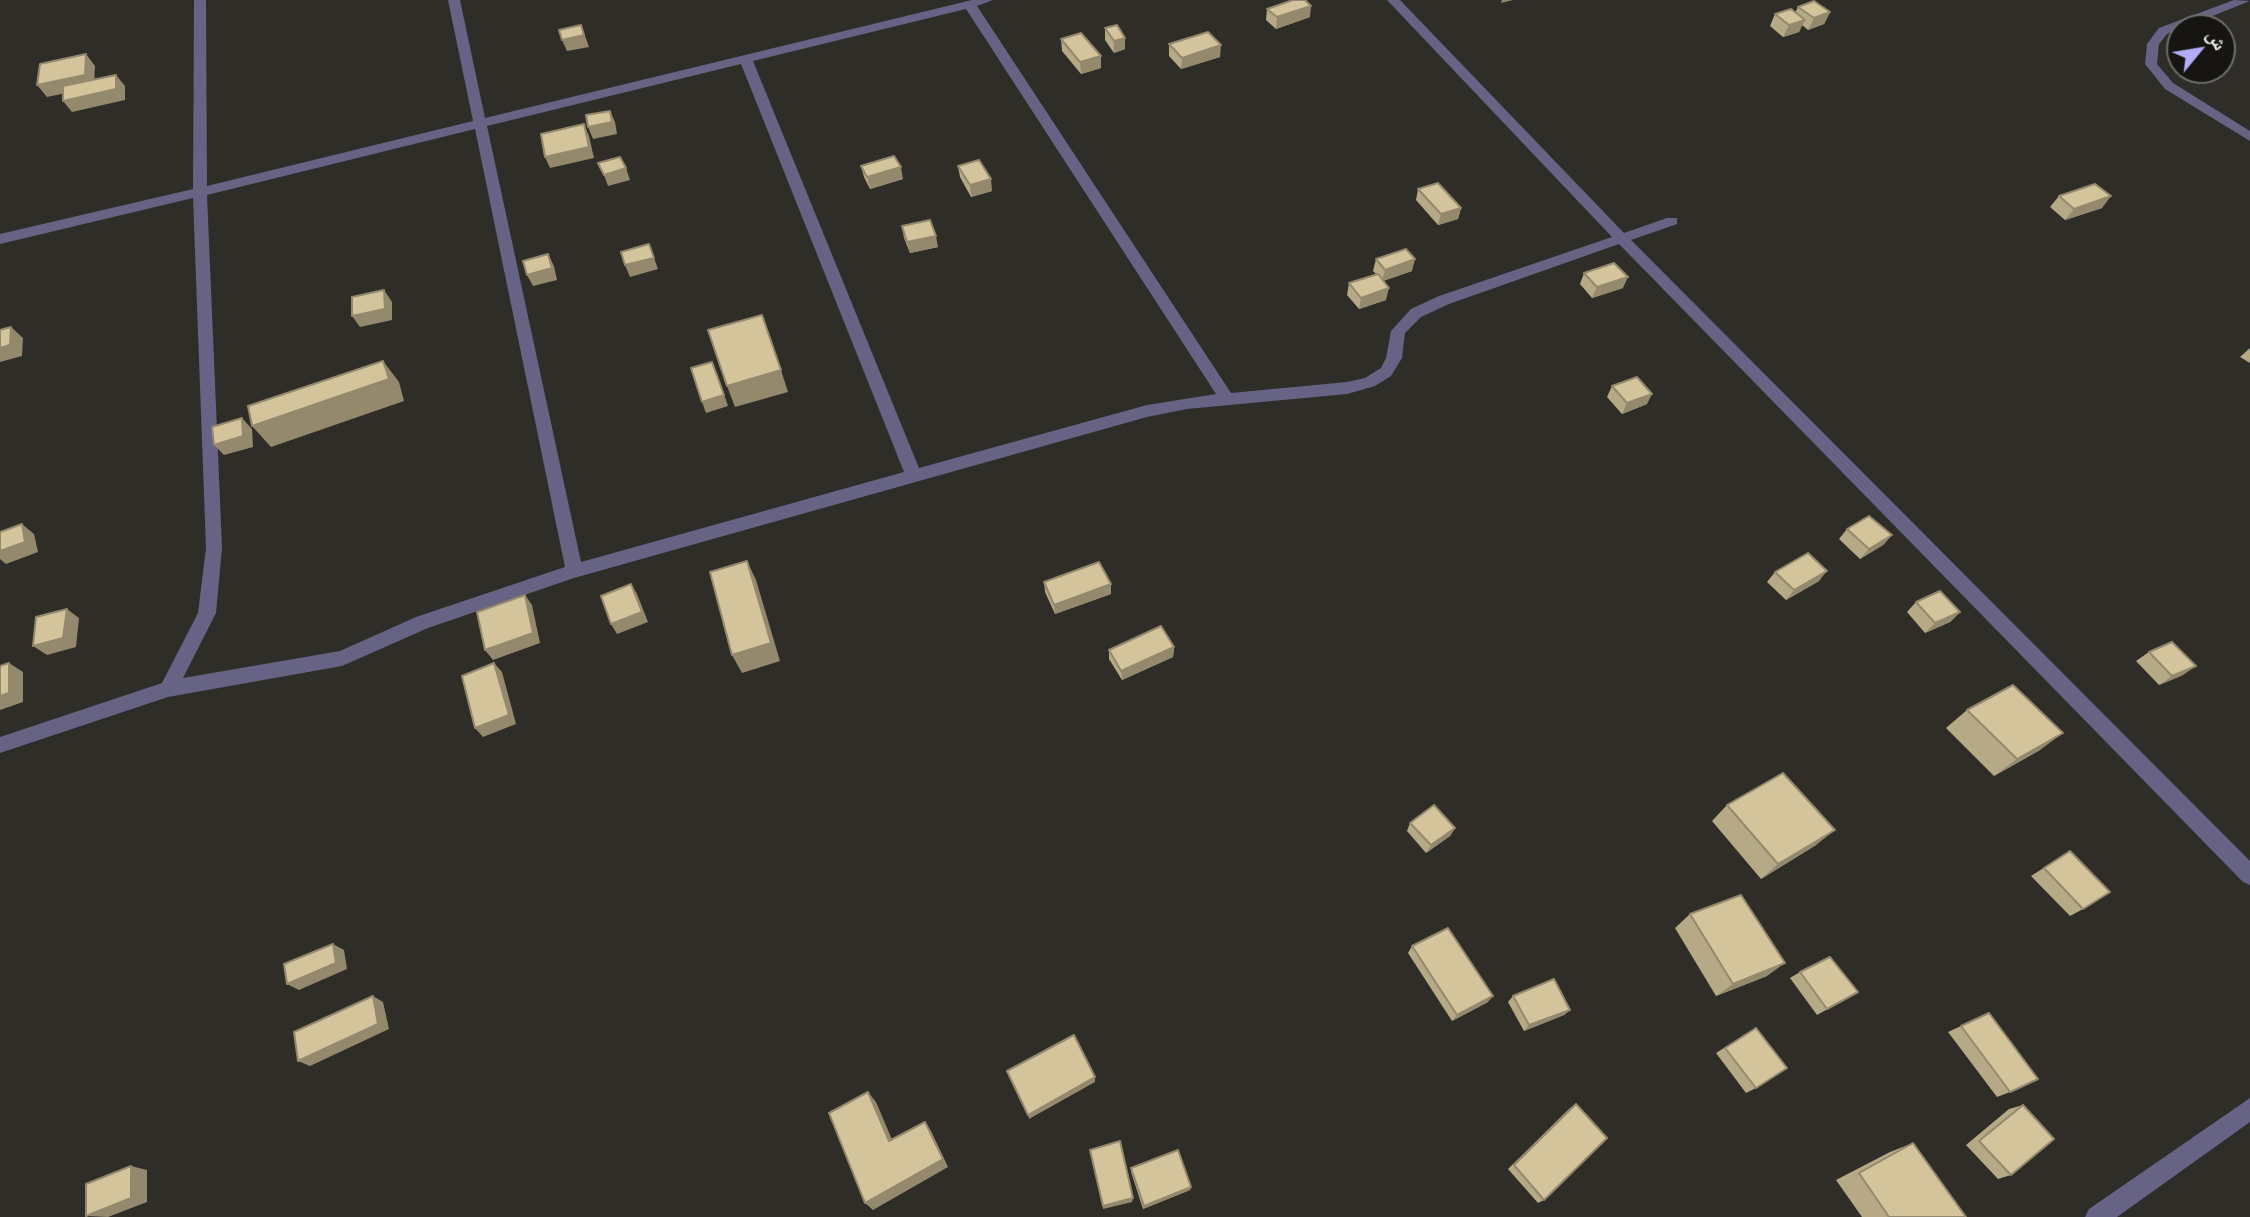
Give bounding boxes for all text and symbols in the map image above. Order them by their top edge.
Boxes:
north arrow [2166,14,2236,84]
text: ش [2203,25,2233,54]

